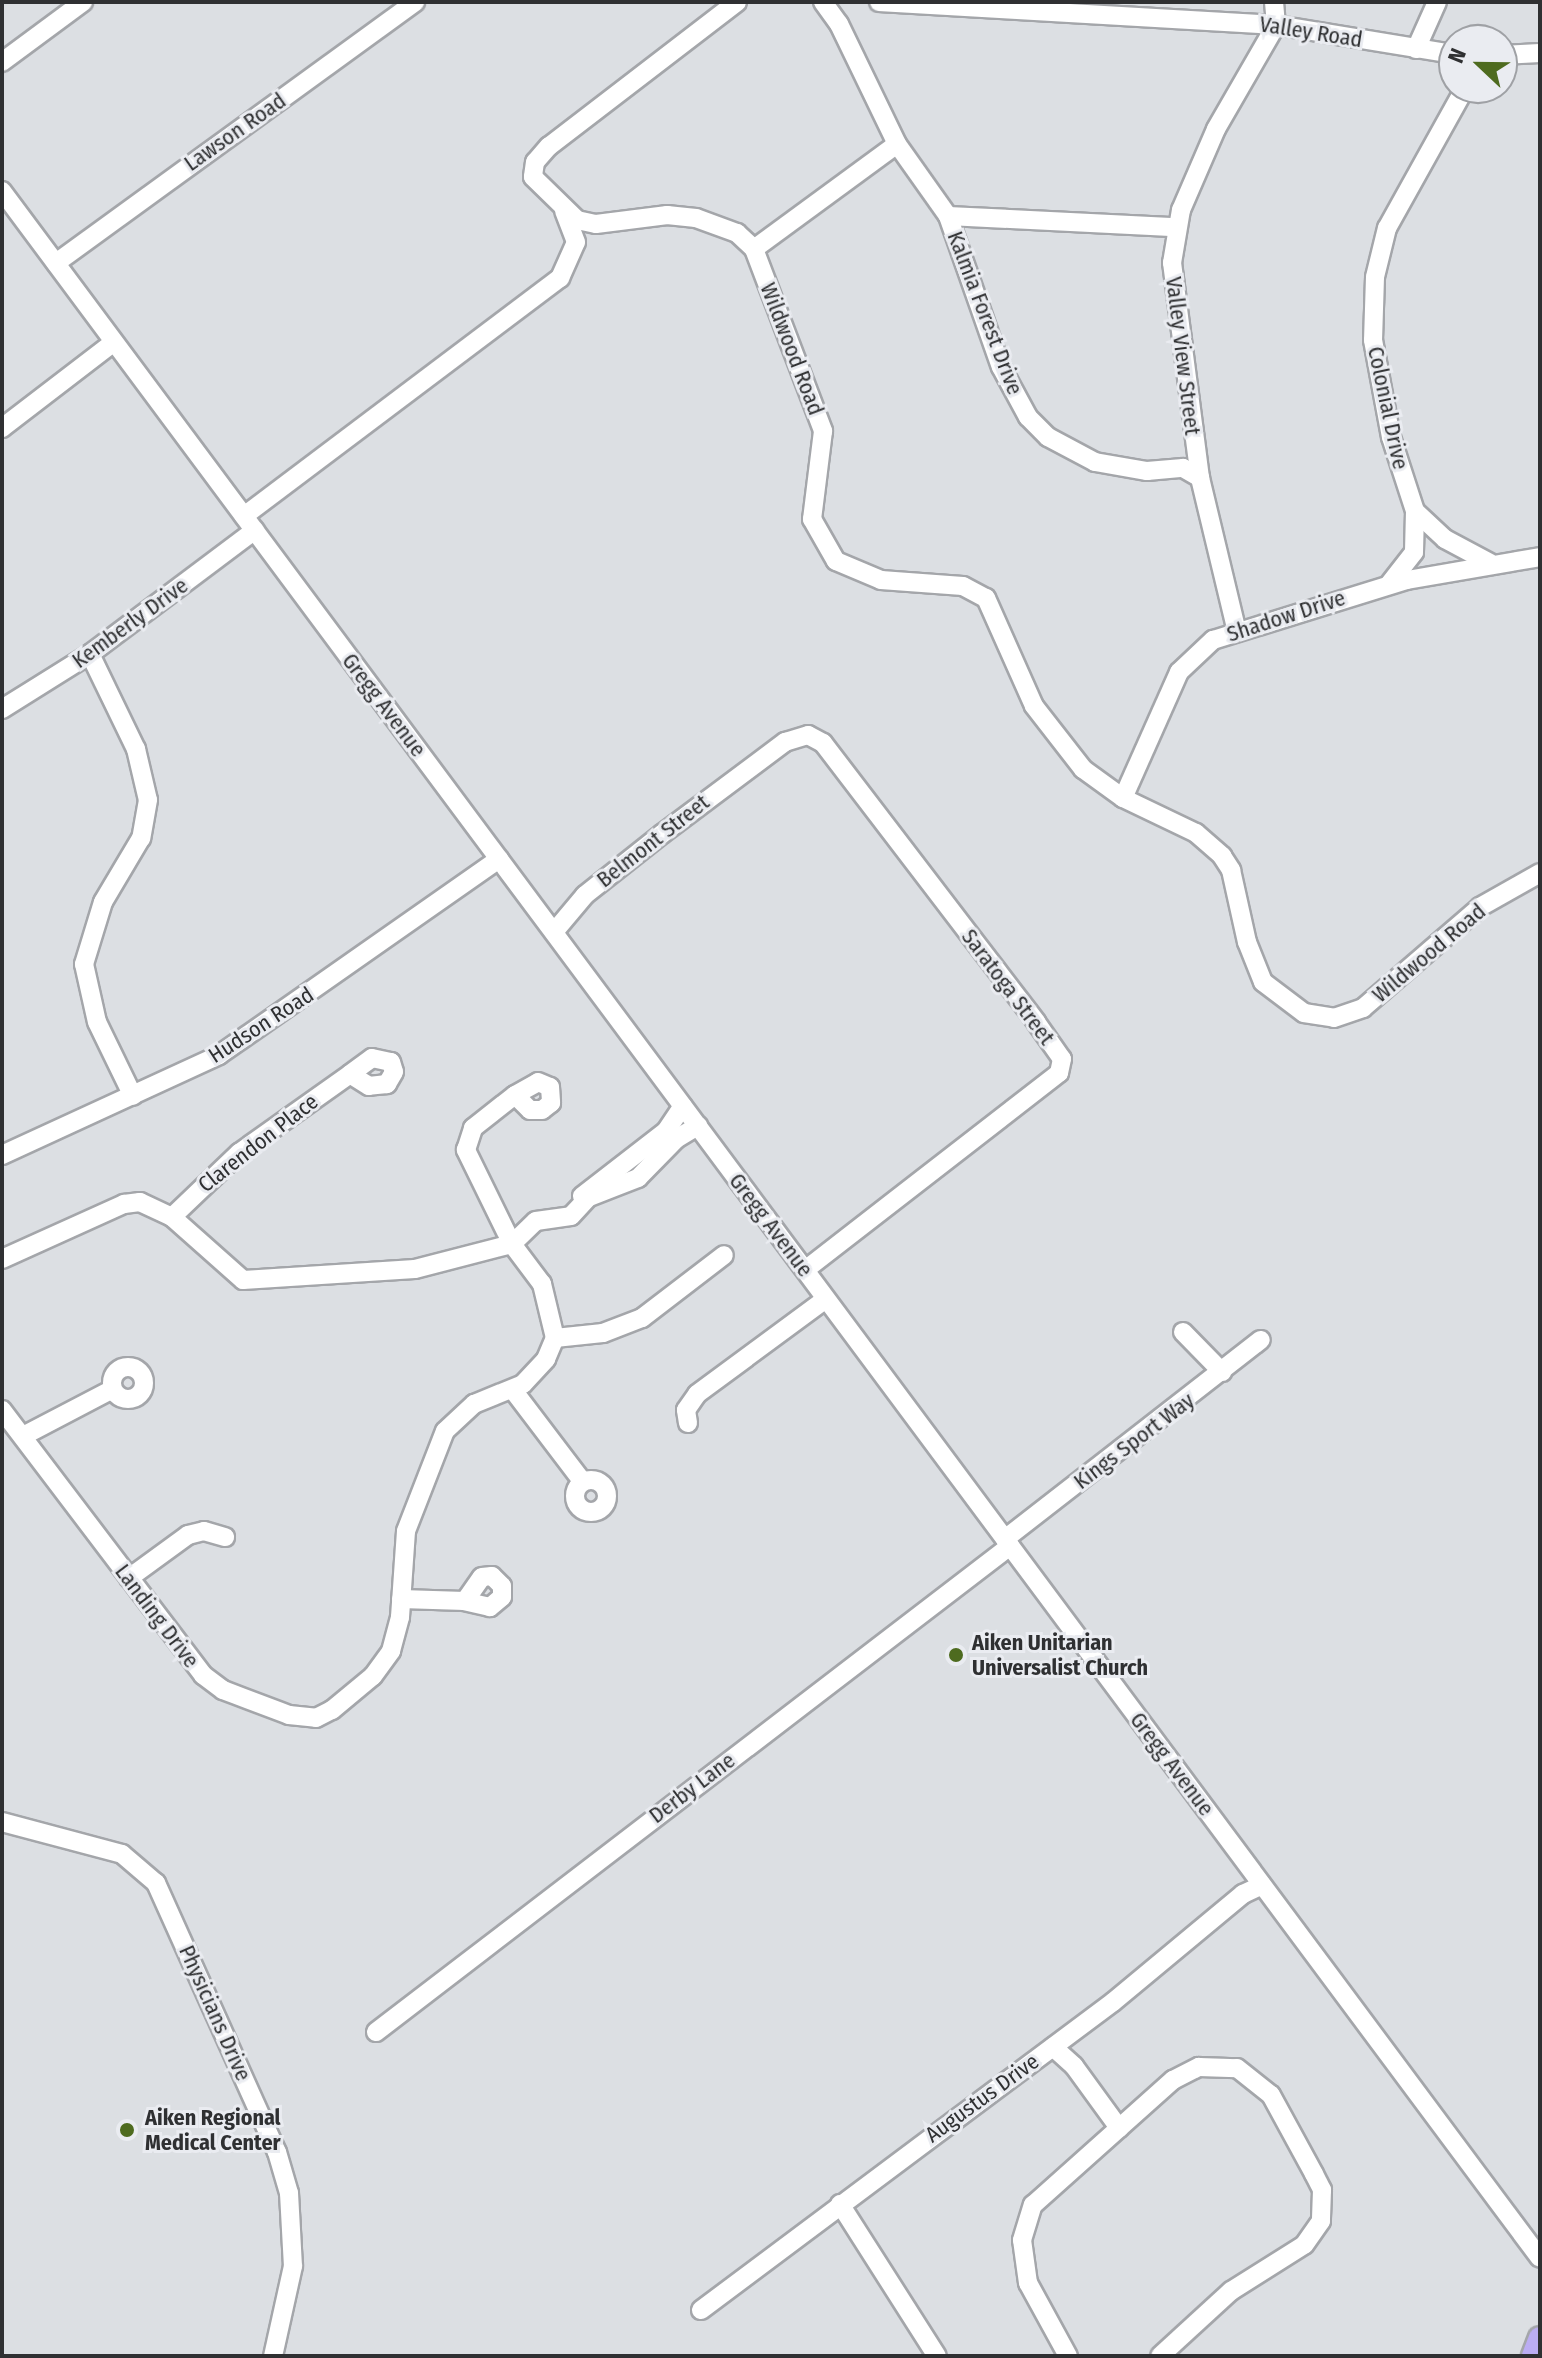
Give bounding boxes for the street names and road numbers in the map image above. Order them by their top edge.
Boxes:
street label: Valley Road [1258,11,1364,53]
street label: Lawson Road [179,87,291,177]
street label: Kalmia Forest Drive [942,228,1028,398]
street label: Valley View Street [1160,275,1206,437]
street label: Wildwood Road [755,279,829,419]
street label: Colonial Drive [1362,344,1414,472]
street label: Kemberly Drive [67,572,193,674]
street label: Shadow Drive [1224,584,1348,648]
street label: Gregg Avenue [337,648,431,762]
street label: Belmont Street [592,789,714,893]
street label: Wildwood Road [1367,898,1491,1008]
street label: Saratoga Street [956,924,1060,1050]
street label: Hudson Road [204,981,318,1069]
street label: Clarendon Place [193,1088,323,1198]
street label: Gregg Avenue [724,1168,818,1282]
street label: Kings Sport Way [1069,1387,1199,1495]
street label: Landing Drive [109,1559,205,1673]
street label: Gregg Avenue [1125,1707,1219,1821]
street label: Derby Lane [644,1747,740,1829]
street label: Physicians Drive [173,1941,257,2085]
street label: Augustus Drive [920,2048,1044,2148]

